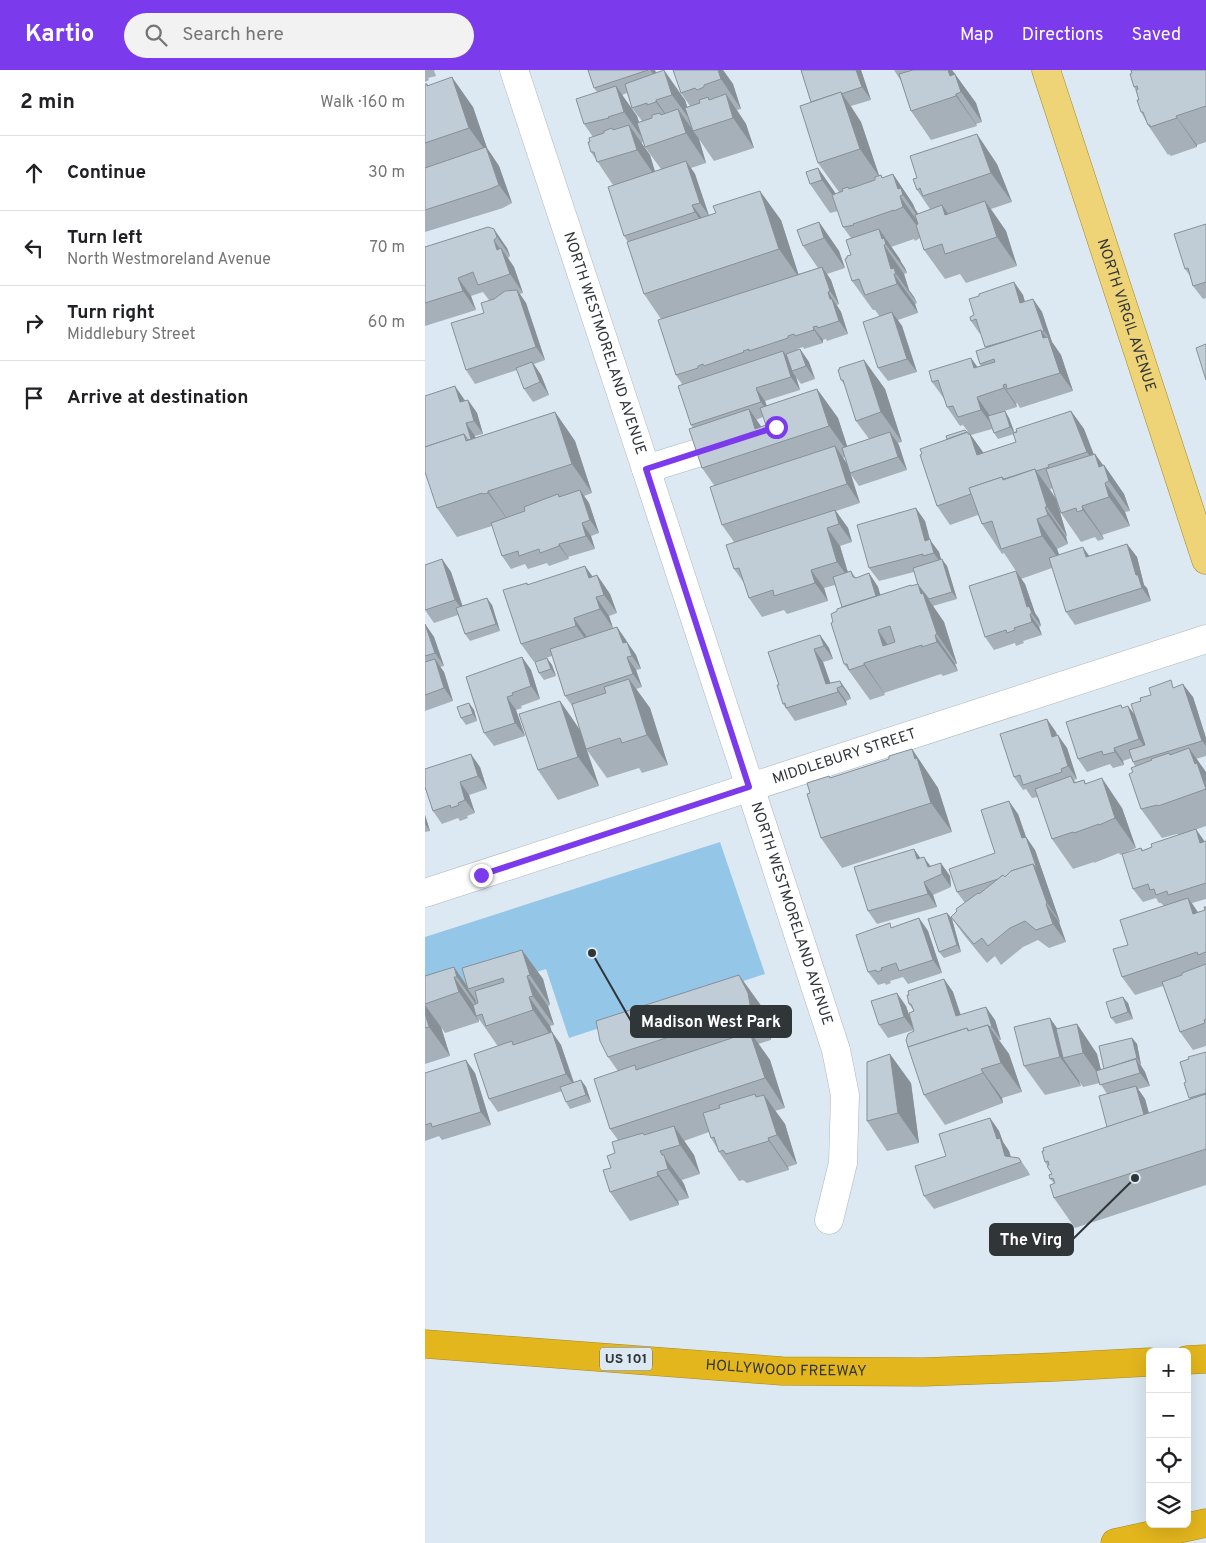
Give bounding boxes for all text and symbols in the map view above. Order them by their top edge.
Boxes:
search box [124,13,474,58]
text: Kartio [25,20,94,50]
icon: search [142,21,170,49]
text: Search here [182,23,284,47]
text: Map [960,24,994,47]
text: Directions [1022,24,1104,47]
text: Saved [1132,24,1181,47]
text: 2 min [20,89,75,116]
text: Walk · 160 m [320,93,405,113]
icon: ahead [20,159,48,187]
text: Continue [67,161,146,185]
text: 30 m [368,163,405,183]
text: Turn left [67,226,143,250]
street label: NORTH WESTMORELAND AVENUE [559,230,650,457]
icon: left [20,234,48,262]
street label: NORTH VIRGIL AVENUE [1092,236,1160,394]
text: 70 m [370,238,405,258]
text: North Westmoreland Avenue [67,250,271,270]
text: Turn right [67,301,155,325]
icon: right [20,309,48,337]
text: 60 m [368,313,405,333]
text: Middlebury Street [67,325,195,345]
icon: arrive [20,384,48,412]
text: Arrive at destination [67,386,248,410]
route start [765,416,788,439]
street label: MIDDLEBURY STREET [770,724,919,789]
street label: NORTH WESTMORELAND AVENUE [746,800,837,1027]
route end [470,864,493,887]
callout: Madison West Park [631,1006,791,1037]
text: Madison West Park [641,1013,781,1033]
callout: The Virg [990,1224,1073,1255]
text: The Virg [1000,1231,1062,1251]
road number: US 101 [600,1348,652,1370]
map controls [1146,1348,1191,1528]
button: + [1146,1348,1191,1393]
street label: HOLLYWOOD FREEWAY [705,1356,867,1381]
button: − [1146,1393,1191,1438]
button: locate [1146,1438,1191,1483]
button: layers [1146,1483,1191,1528]

